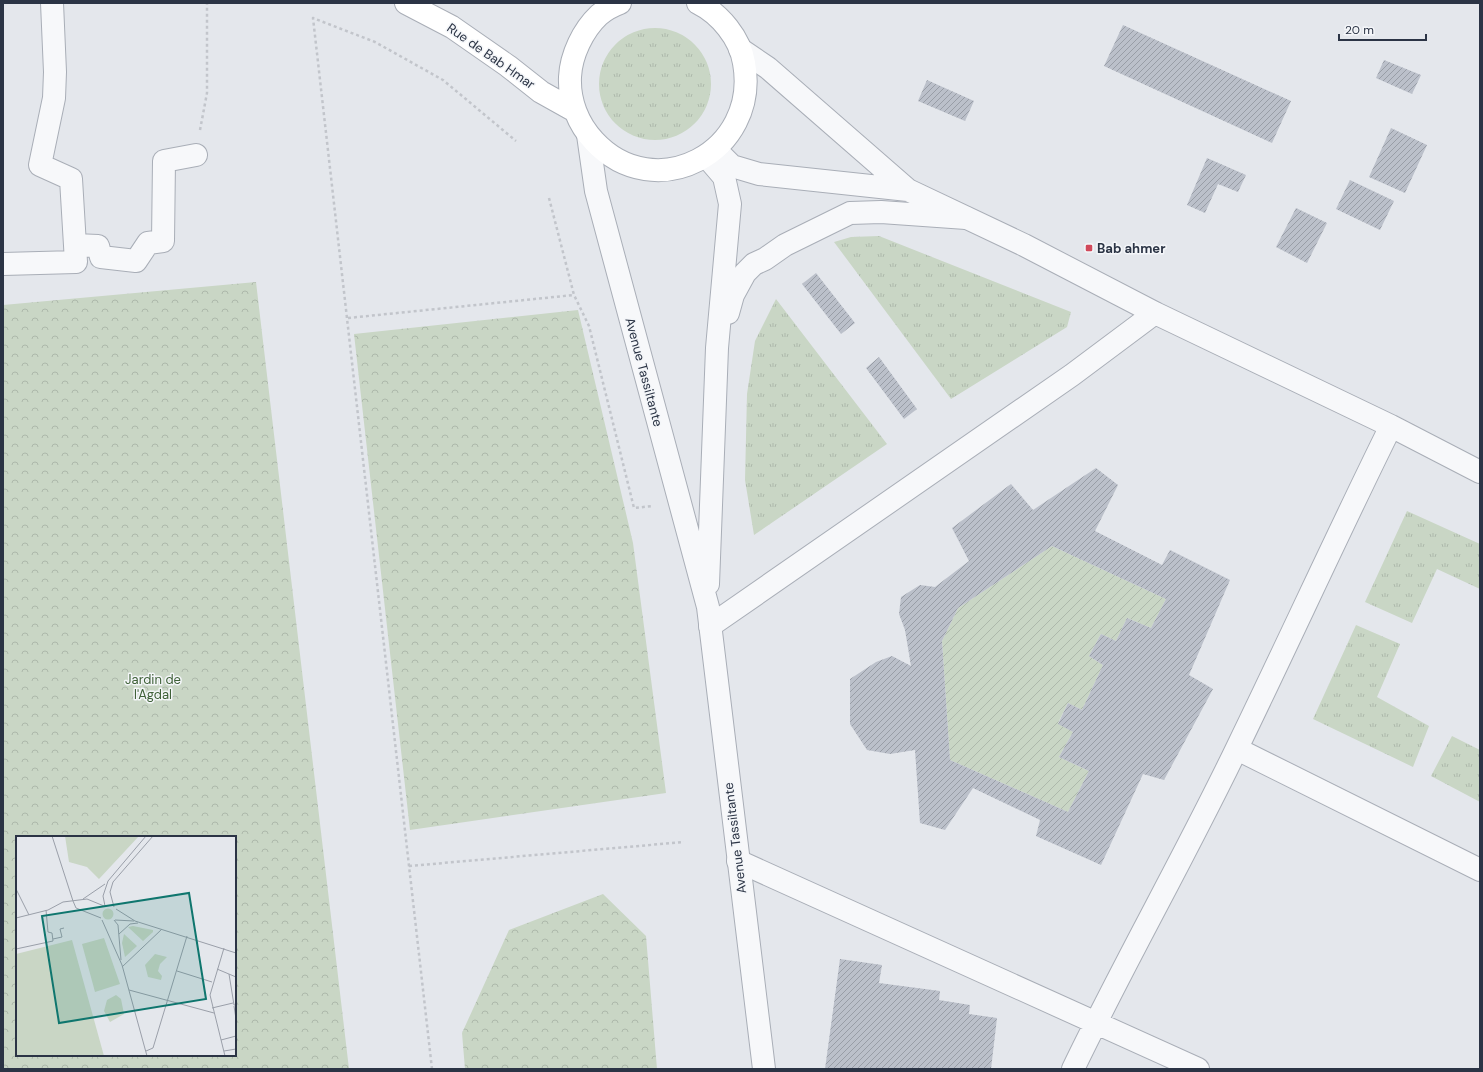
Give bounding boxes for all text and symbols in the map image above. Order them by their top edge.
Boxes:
scale bar [1339,16,1426,42]
street label: Rue de Bab Hmar [444,19,539,93]
text: 20 m [1345,22,1374,38]
place label: Bab ahmer [1097,240,1166,257]
marker: Bab ahmer [1084,243,1094,253]
street label: Avenue Tassiltante [621,316,667,428]
park label: Jardin de l'Agdal [125,671,181,703]
street label: Avenue Tassiltante [720,781,750,895]
inset map [16,836,236,1056]

